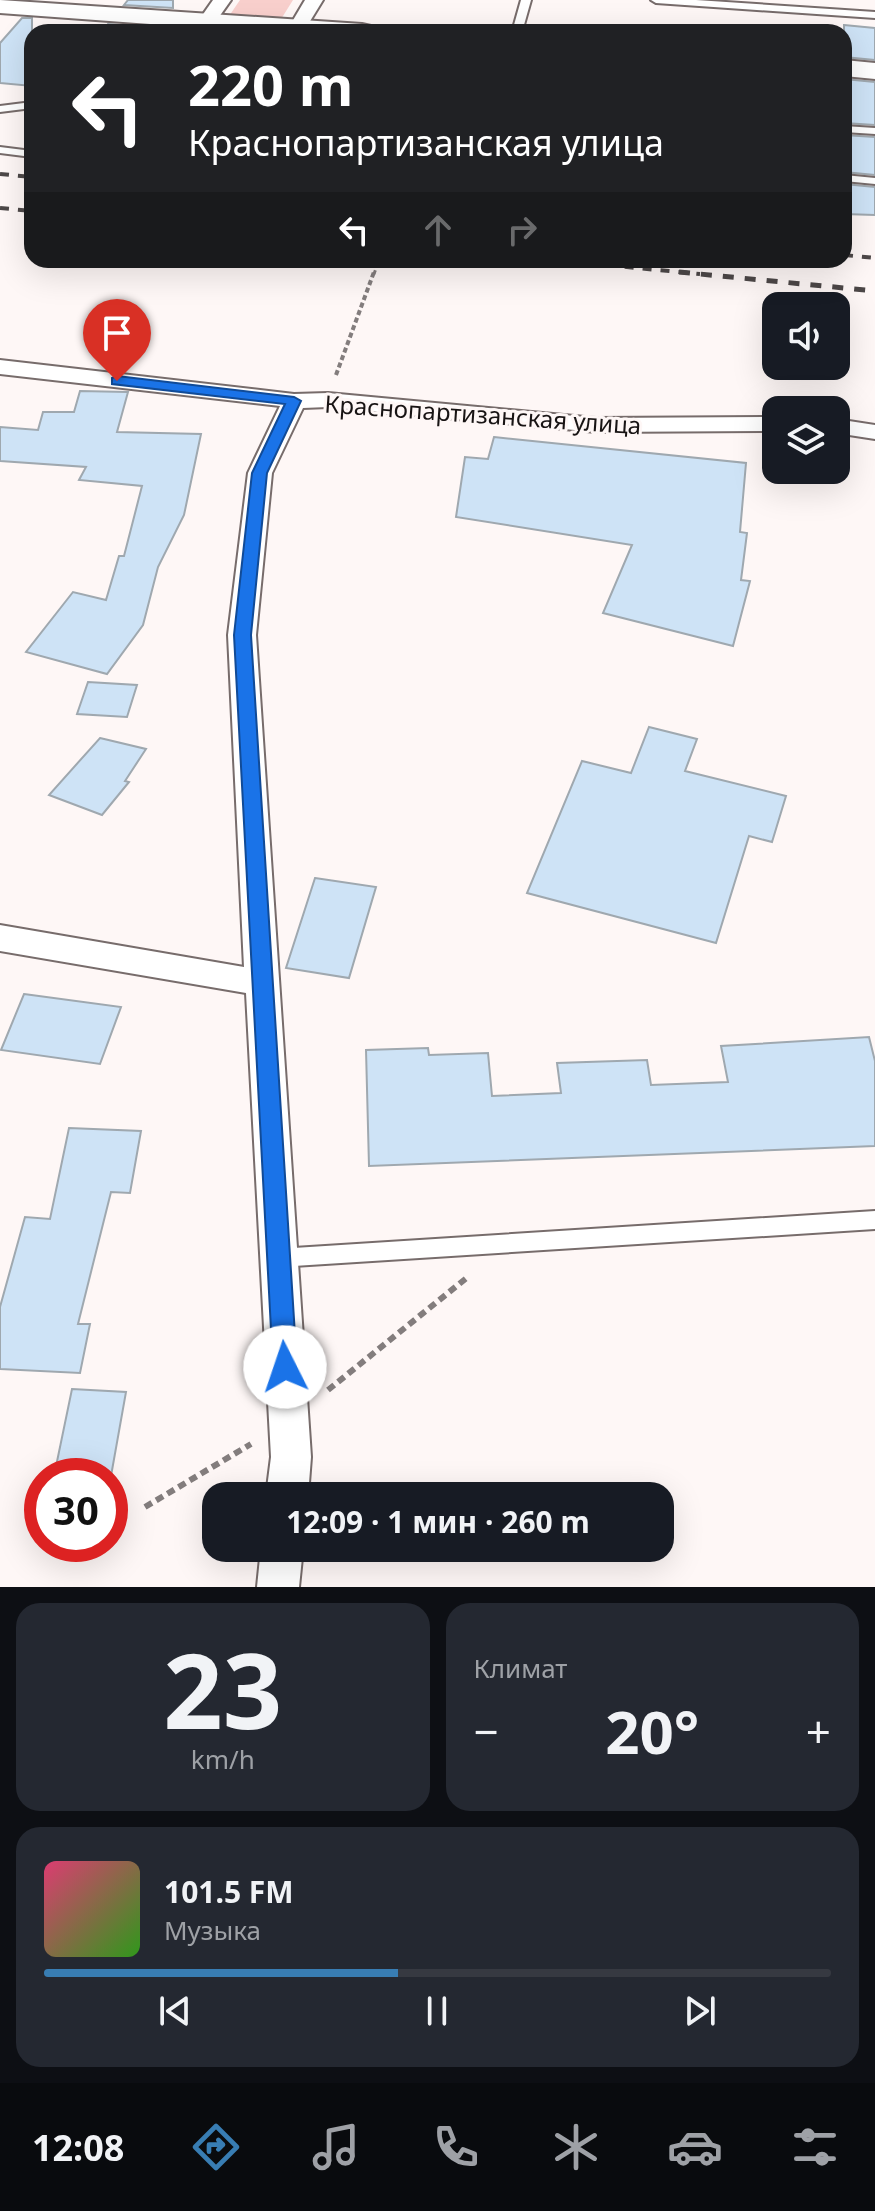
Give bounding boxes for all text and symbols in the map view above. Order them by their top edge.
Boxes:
text: 220 m [188,46,353,122]
icon: left [56,56,160,160]
text: Краснопартизанская улица [188,118,664,167]
icon: left [332,208,376,252]
icon: ahead [416,208,460,252]
icon: right [500,208,544,252]
map controls [762,292,850,484]
button: sound [762,292,850,380]
pin [83,299,151,381]
icon: arrive [95,311,139,355]
street label: Краснопартизанская улица [324,386,642,442]
button: layers [762,396,850,484]
position arrow [243,1325,327,1409]
speed limit sign: 30 [24,1458,128,1562]
text: 12:09 · 1 мин · 260 m [286,1501,590,1542]
text: 23 [163,1618,282,1759]
text: Климат [474,1650,567,1686]
text: 20° [605,1690,699,1772]
text: − [474,1701,499,1761]
text: + [806,1701,831,1761]
text: km/h [191,1741,255,1777]
text: 101.5 FM [164,1871,294,1912]
text: Музыка [164,1912,261,1948]
icon: previous [153,1989,197,2033]
icon: pause [415,1989,459,2033]
icon: next [678,1989,722,2033]
icon: directions [188,2119,244,2175]
icon: music [308,2119,364,2175]
icon: phone [428,2119,484,2175]
icon: climate [548,2119,604,2175]
icon: car [667,2119,723,2175]
icon: filters [787,2119,843,2175]
text: 12:08 [32,2123,124,2172]

